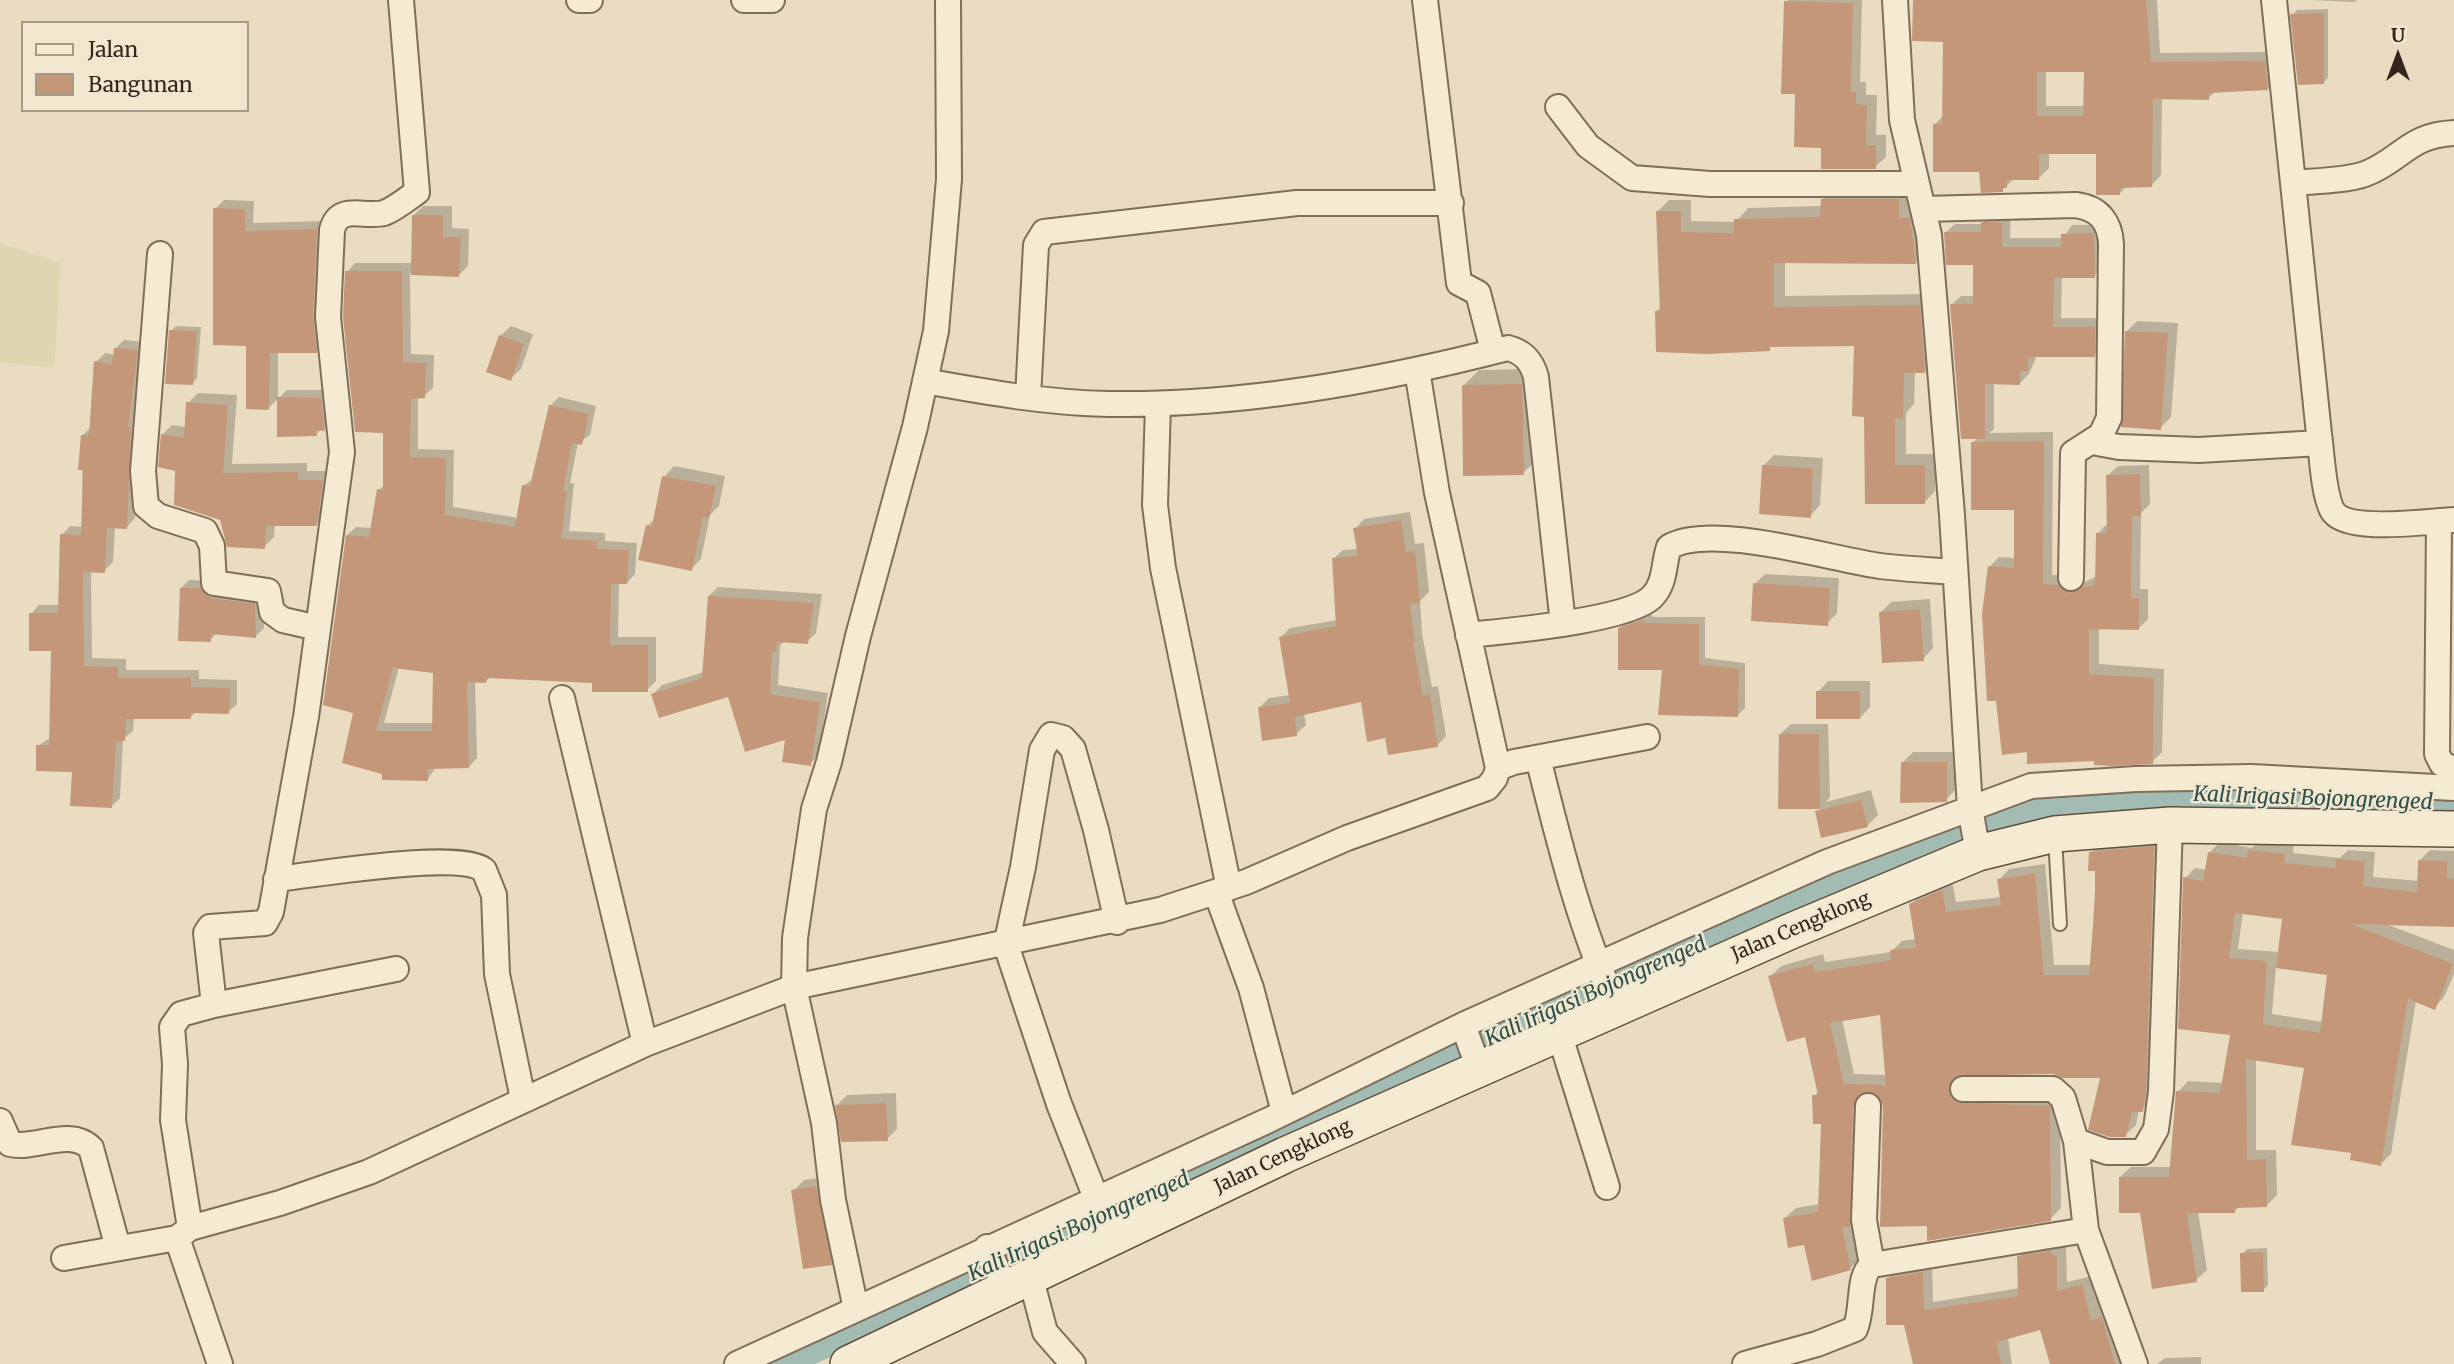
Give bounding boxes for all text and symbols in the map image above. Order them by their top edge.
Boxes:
legend [21,21,248,112]
north arrow [2363,21,2433,91]
text: U [2391,23,2405,47]
text: Jalan [88,36,138,63]
text: Bangunan [88,71,193,98]
water label: Kali Irigasi Bojongrenged [2193,782,2433,816]
street label: Jalan Cengklong [1728,887,1874,967]
water label: Kali Irigasi Bojongrenged [1481,932,1711,1052]
street label: Jalan Cengklong [1211,1115,1355,1199]
water label: Kali Irigasi Bojongrenged [964,1167,1194,1287]

